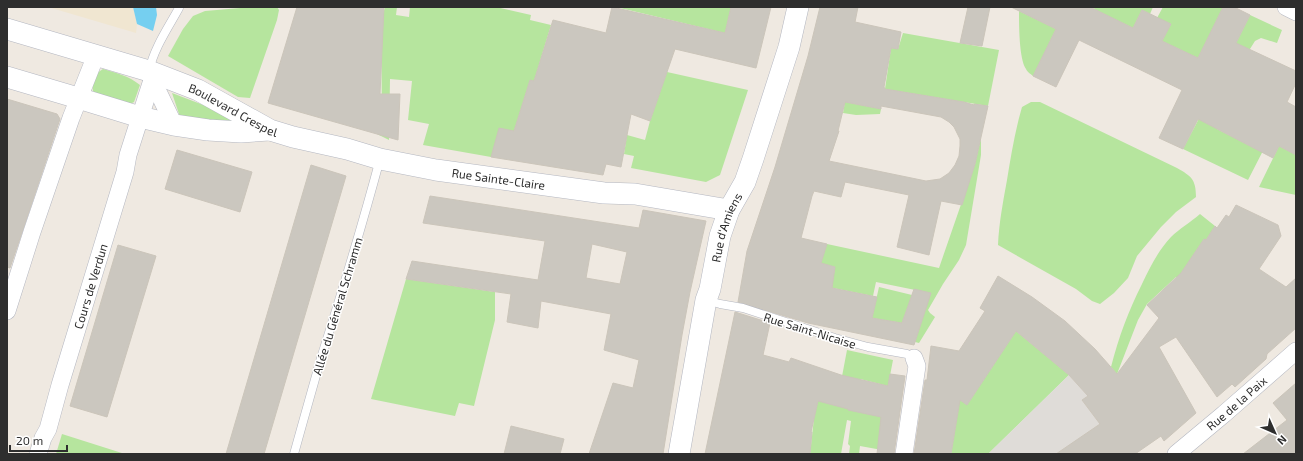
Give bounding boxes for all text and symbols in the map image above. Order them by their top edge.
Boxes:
street label: Boulevard Crespel [187,80,280,139]
street label: Rue Sainte-Claire [451,165,546,192]
street label: Rue d'Amiens [708,190,744,263]
street label: Allée du Général Schramm [309,235,365,377]
street label: Cours de Verdun [71,242,110,331]
street label: Rue Saint-Nicaise [762,309,858,351]
street label: Rue de la Paix [1203,373,1270,433]
north arrow [1255,413,1295,453]
scale bar [10,427,67,453]
text: 20 m [16,433,43,447]
text: N [1275,433,1290,448]

